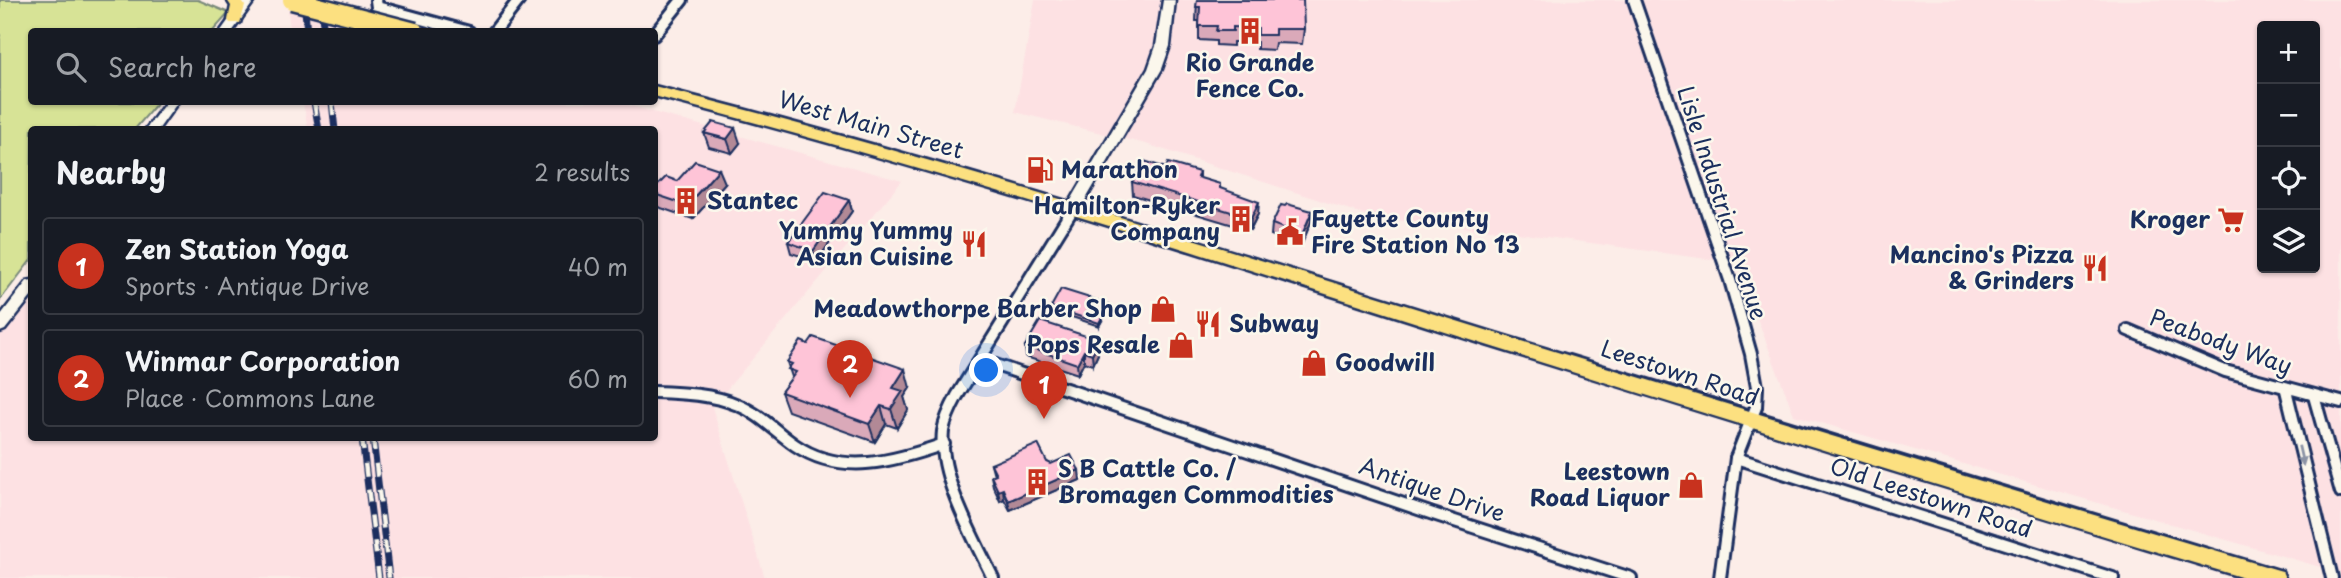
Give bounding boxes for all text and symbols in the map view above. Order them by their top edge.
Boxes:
building icon: Rio Grande Fence Co. [1235,16,1265,46]
map controls [2257,21,2320,273]
button: + [2257,21,2320,84]
search box [28,28,658,105]
place label: Rio Grande Fence Co. [1186,44,1315,105]
text: Search here [108,47,257,86]
icon: search [52,48,90,86]
street label: West Main Street [775,80,968,167]
street label: Lisle Industrial Avenue [1669,81,1778,324]
button: − [2257,84,2320,147]
button: locate [2257,147,2320,210]
text: Nearby [56,149,166,194]
place label: Marathon [1061,151,1178,186]
text: 2 results [534,154,630,189]
fuel station icon: Marathon [1025,155,1055,185]
place label: Stantec [707,182,798,217]
building icon: Stantec [671,186,701,216]
place label: Hamilton-Ryker Company [1034,187,1220,248]
place label: Fayette County Fire Station No 13 [1311,200,1520,261]
place label: Kroger [2130,201,2210,236]
building icon: Hamilton-Ryker Company [1226,204,1256,234]
supermarket icon: Kroger [2216,205,2246,235]
button: layers [2257,210,2320,273]
place label: Yummy Yummy Asian Cuisine [779,212,953,273]
public building icon: Fayette County Fire Station No 13 [1275,217,1305,247]
text: Zen Station Yoga [125,229,349,268]
restaurant icon: Yummy Yummy Asian Cuisine [959,229,989,259]
place label: Mancino's Pizza & Grinders [1890,236,2074,297]
text: 1 [76,249,87,284]
text: 40 m [568,249,628,284]
restaurant icon: Mancino's Pizza & Grinders [2080,253,2110,283]
text: Sports · Antique Drive [125,268,370,303]
place label: Meadowthorpe Barber Shop [813,290,1142,325]
shop icon: Meadowthorpe Barber Shop [1148,294,1178,324]
street label: Peabody Way [2145,299,2298,383]
place label: Subway [1229,305,1319,340]
restaurant icon: Subway [1193,309,1223,339]
place label: Pops Resale [1026,326,1160,361]
street label: Leestown Road [1597,329,1764,414]
shop icon: Pops Resale [1166,330,1196,360]
pin: 2 [827,340,873,398]
text: Winmar Corporation [125,341,400,380]
place label: Goodwill [1335,344,1435,379]
shop icon: Goodwill [1299,348,1329,378]
your location [969,353,1003,387]
text: 2 [73,361,89,396]
text: 60 m [568,361,628,396]
pin: 1 [1021,361,1067,419]
text: Place · Commons Lane [125,380,376,415]
one-way arrow [2296,445,2307,467]
street label: Antique Drive [1355,447,1510,530]
street label: Old Leestown Road [1826,447,2037,546]
place label: S B Cattle Co. / Bromagen Commodities [1058,450,1334,511]
place label: Leestown Road Liquor [1530,453,1670,514]
building icon: S B Cattle Co. / Bromagen Commodities [1022,467,1052,497]
shop icon: Leestown Road Liquor [1676,470,1706,500]

